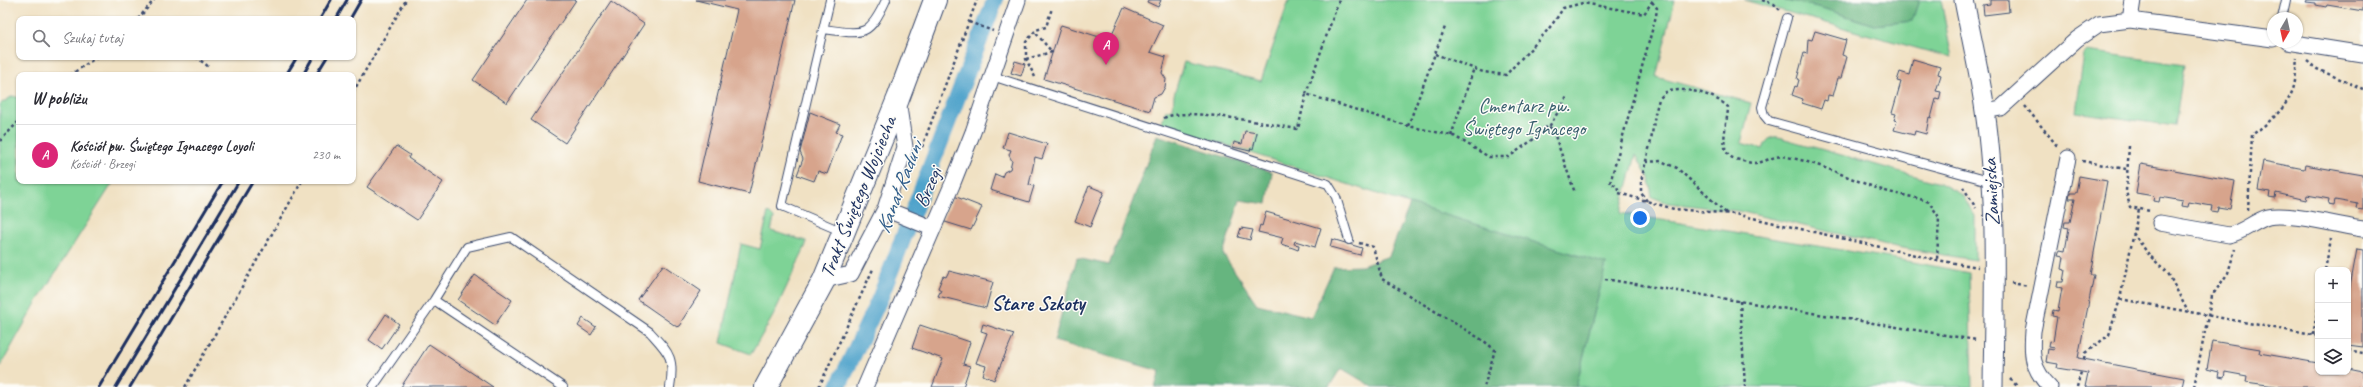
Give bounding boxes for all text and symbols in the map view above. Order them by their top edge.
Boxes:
north arrow [2267,12,2303,48]
search box [16,16,356,60]
icon: search [30,27,52,49]
text: Szukaj tutaj [62,29,123,48]
pin: A [1093,32,1119,65]
text: W pobliżu [32,88,87,109]
park label: Cmentarz pw. Świętego Ignacego [1463,93,1587,141]
street label: Trakt Świętego Wojciecha [814,111,902,281]
water label: Kanał Raduni [870,133,930,237]
text: Kościół pw. Świętego Ignacego Loyoli [70,137,253,156]
text: A [42,147,48,163]
text: 230 m [312,147,340,163]
text: Kościół · Brzegi [70,156,135,172]
street label: Zamiejska [1977,157,2005,226]
street label: Brzegi [908,161,949,211]
your location [1630,208,1650,228]
map controls [2315,267,2351,375]
button: + [2315,267,2351,303]
district label: Stare Szkoty [991,290,1088,316]
button: − [2315,303,2351,339]
button: layers [2315,339,2351,375]

